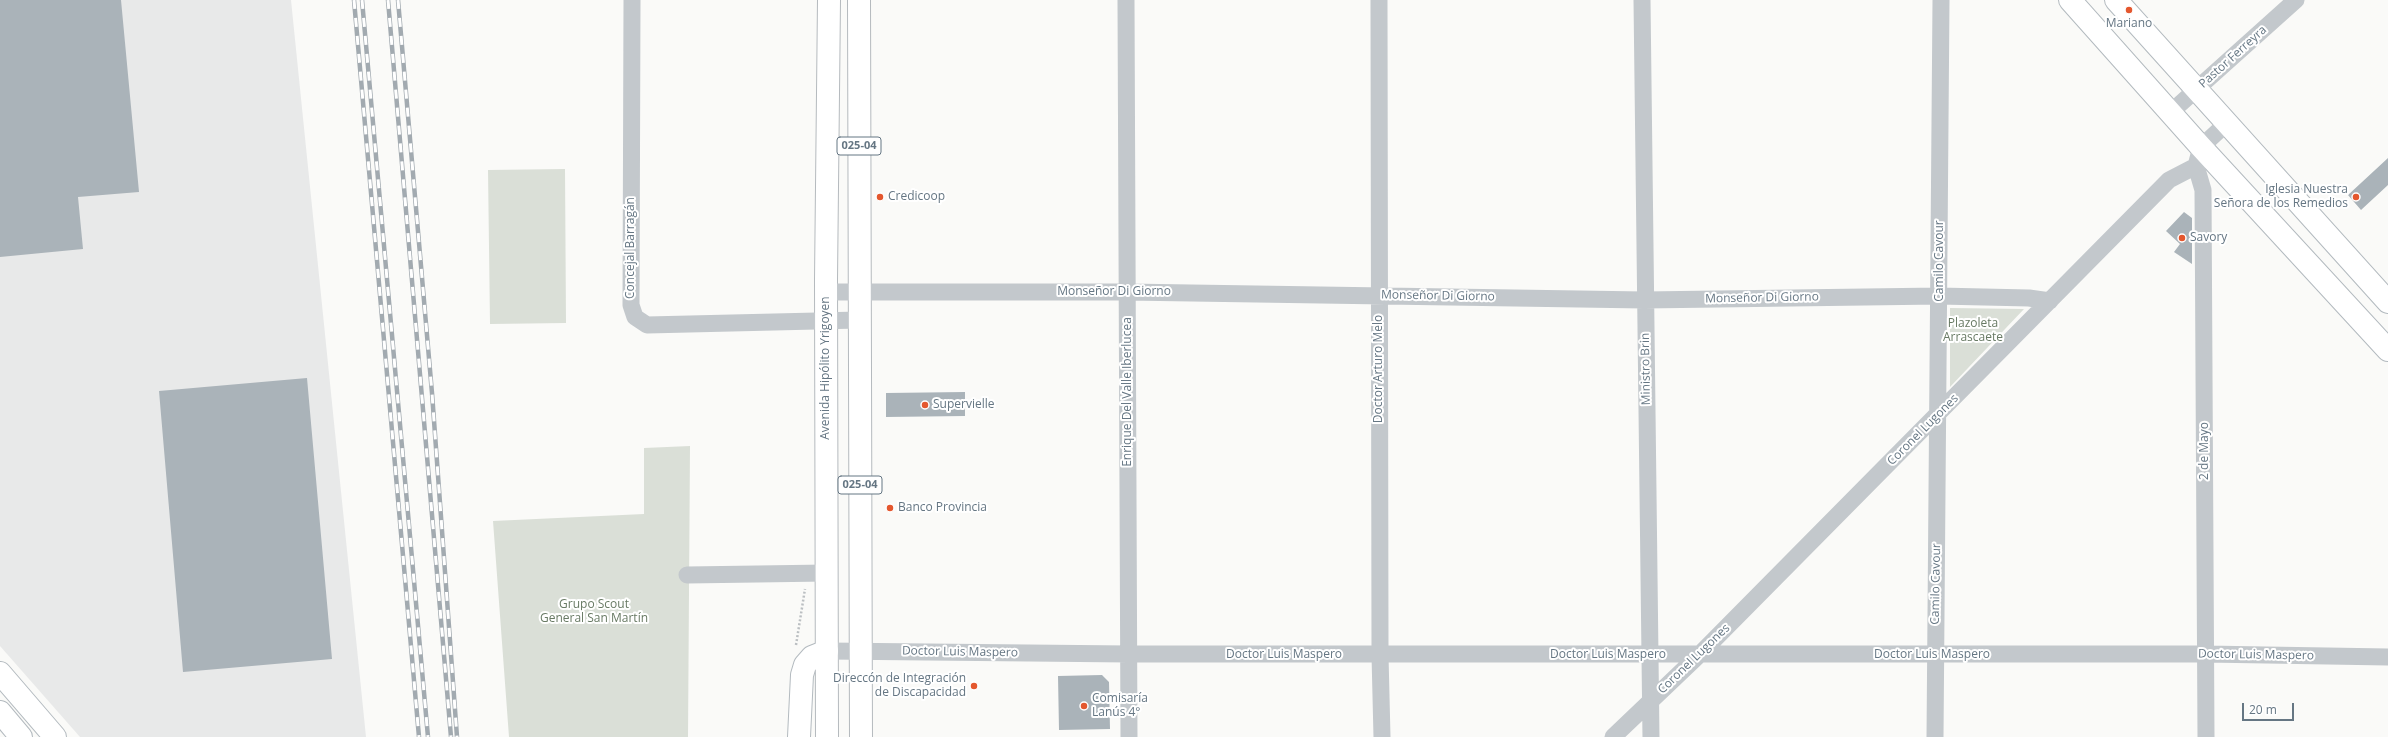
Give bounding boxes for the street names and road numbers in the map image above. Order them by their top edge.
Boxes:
street label: Pastor Ferreyra [2196,23,2270,91]
road number: 025-04 [837,137,881,155]
street label: Concejal Barragán [624,197,638,299]
street label: Camilo Cavour [1933,220,1947,302]
street label: Monseñor Di Giorno [1057,285,1171,299]
street label: Monseñor Di Giorno [1381,288,1495,304]
street label: Monseñor Di Giorno [1705,290,1819,306]
street label: Avenida Hipólito Yrigoyen [819,296,833,440]
street label: Doctor Arturo Melo [1372,315,1386,423]
street label: Enrique Del Valle Iberlucea [1121,317,1135,467]
street label: Ministro Brin [1638,333,1654,405]
street label: Coronel Lugones [1885,392,1961,468]
street label: 2 de Mayo [2198,422,2212,480]
road number: 025-04 [838,476,882,494]
street label: Camilo Cavour [1928,543,1944,625]
street label: Coronel Lugones [1655,621,1733,697]
street label: Doctor Luis Maspero [902,644,1018,660]
street label: Doctor Luis Maspero [2198,647,2314,663]
street label: Doctor Luis Maspero [1226,648,1342,662]
street label: Doctor Luis Maspero [1550,648,1666,662]
street label: Doctor Luis Maspero [1874,648,1990,662]

